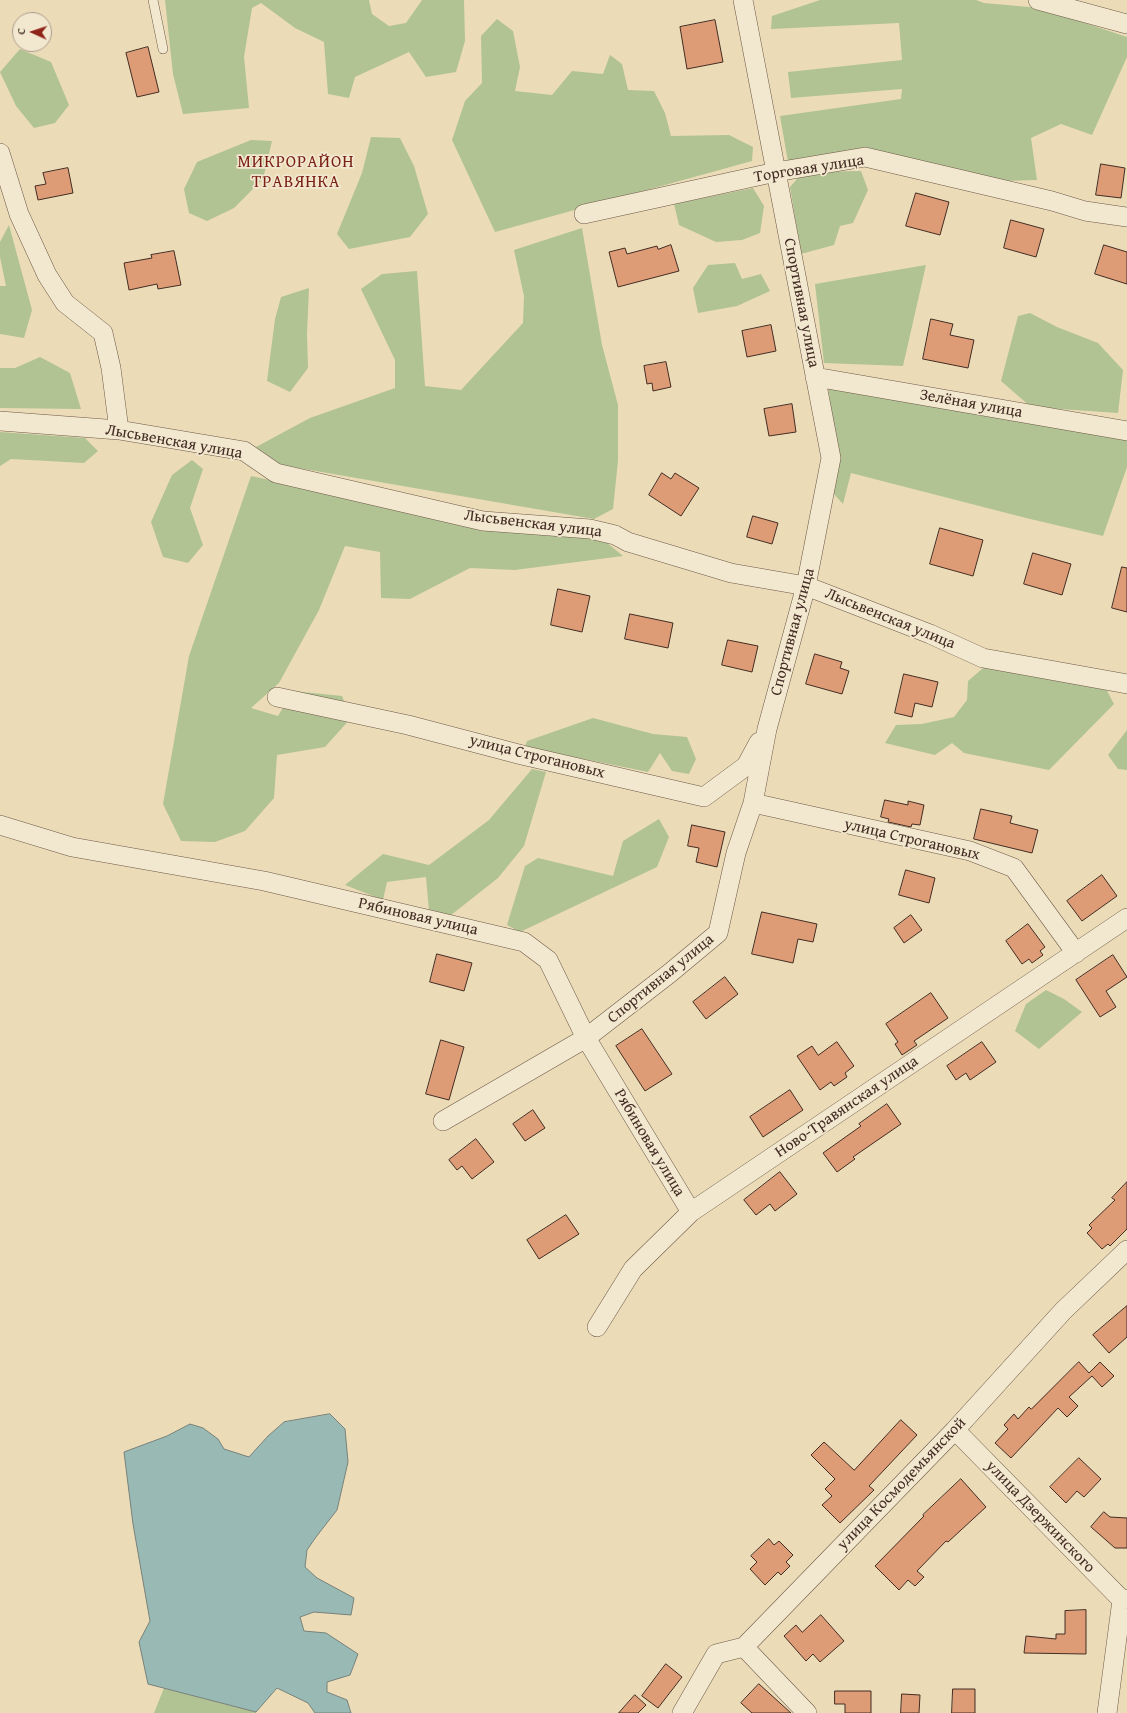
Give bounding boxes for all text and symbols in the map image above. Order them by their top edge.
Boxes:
north arrow [12,12,52,52]
text: С [13,28,29,35]
street label: Торговая улица [753,151,865,187]
district label: МИКРОРАЙОН ТРАВЯНКА [237,153,355,193]
street label: Спортивная улица [779,237,823,369]
street label: Зелёная улица [918,386,1024,422]
street label: Лысьвенская улица [104,421,244,463]
street label: Лысьвенская улица [463,506,603,542]
street label: Спортивная улица [767,566,819,698]
street label: Лысьвенская улица [822,584,958,654]
street label: улица Строгановых [467,731,607,783]
street label: улица Строгановых [842,815,982,865]
street label: Рябиновая улица [356,894,480,940]
street label: Спортивная улица [604,930,718,1028]
street label: Ново-Травянская улица [772,1052,922,1162]
street label: Рябиновая улица [609,1086,689,1200]
street label: улица Космодемьянской [834,1414,970,1554]
street label: улица Дзержинского [981,1457,1099,1577]

